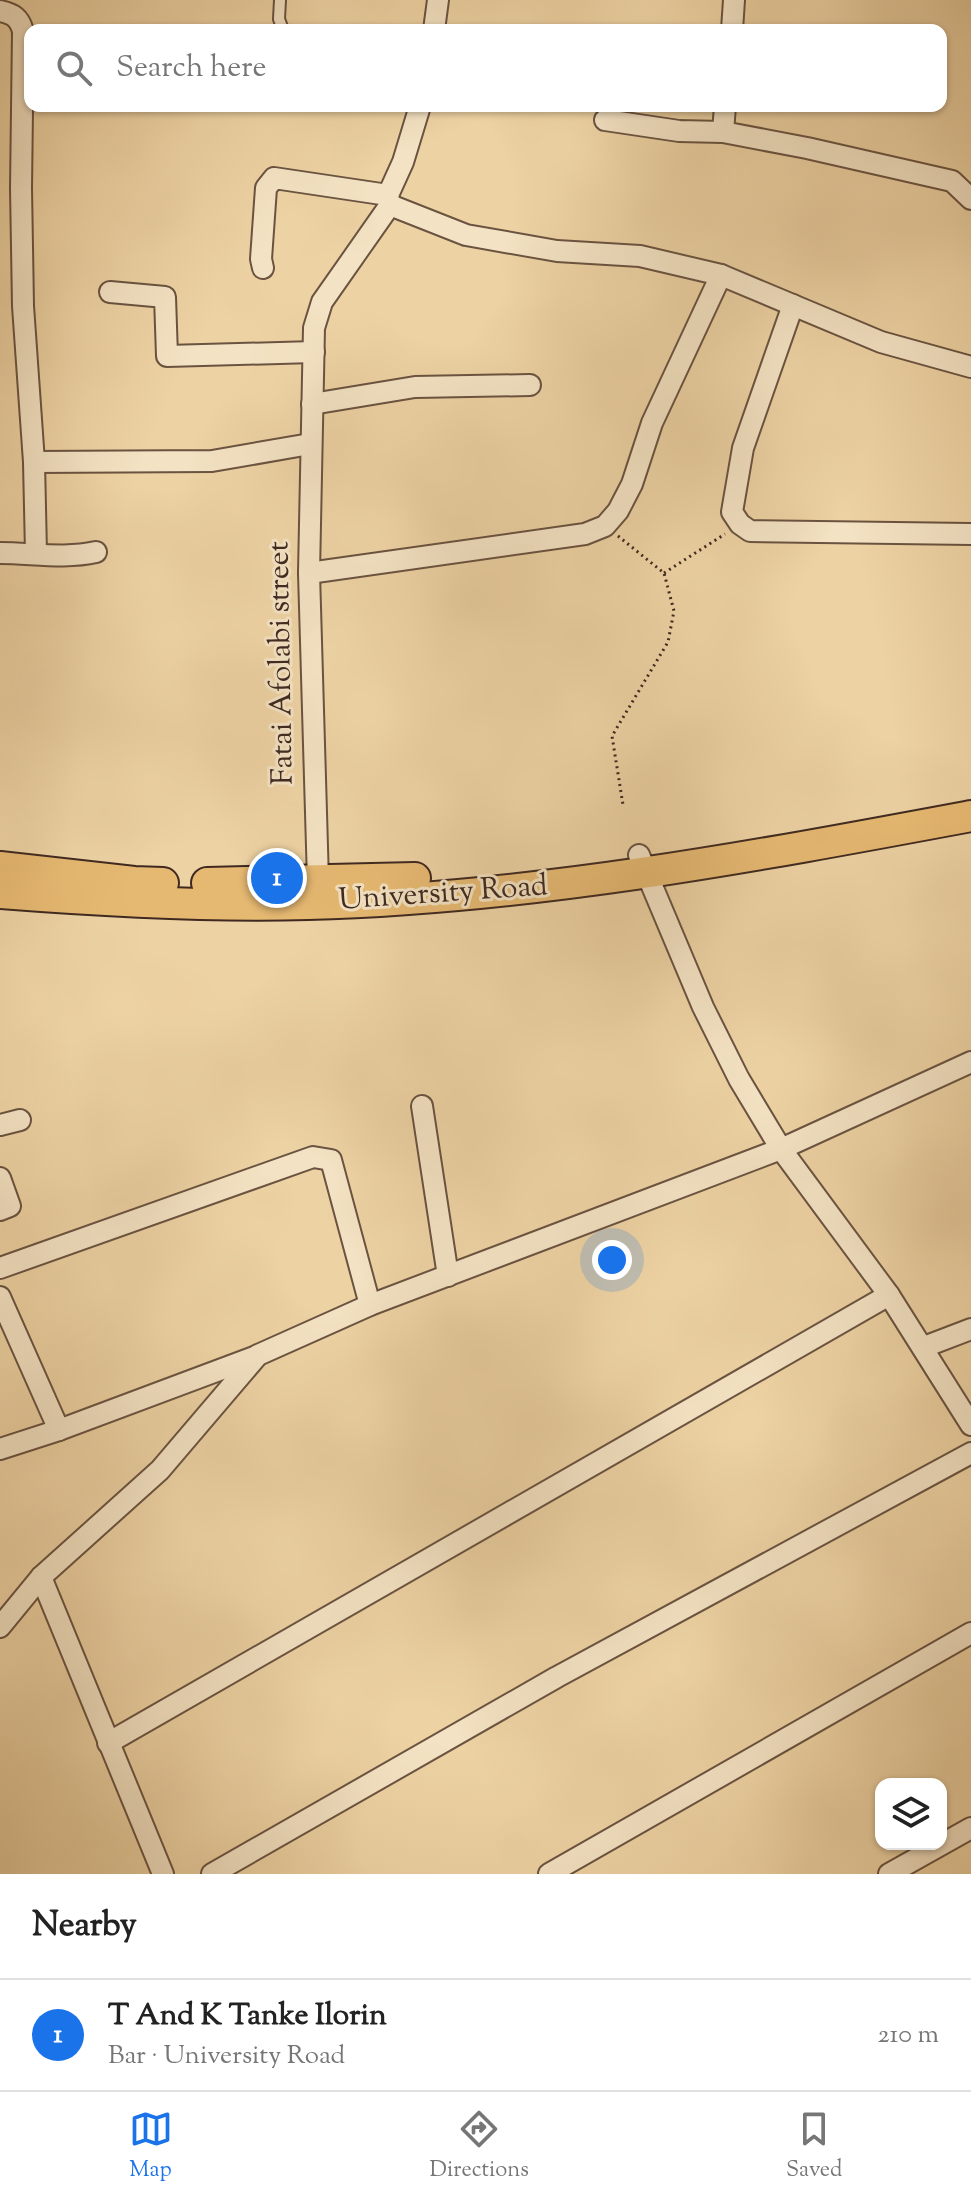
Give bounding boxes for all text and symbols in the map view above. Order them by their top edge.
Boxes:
search box [24,24,947,112]
icon: search [52,46,96,90]
text: Search here [116,47,266,90]
street label: Fatai Afolabi street [258,541,306,785]
pin: 1 [251,848,303,908]
street label: University Road [337,865,549,923]
your location [592,1240,632,1280]
map controls [875,1778,947,1850]
button: layers [875,1778,947,1850]
text: Nearby [32,1902,137,1951]
text: T And K Tanke Ilorin [108,1995,387,2038]
text: 1 [54,2017,62,2054]
text: 210 m [877,2017,939,2054]
text: Bar · University Road [108,2038,345,2075]
tab: Map [129,2107,173,2187]
tab: Directions [430,2107,529,2187]
tab: Saved [786,2107,842,2187]

